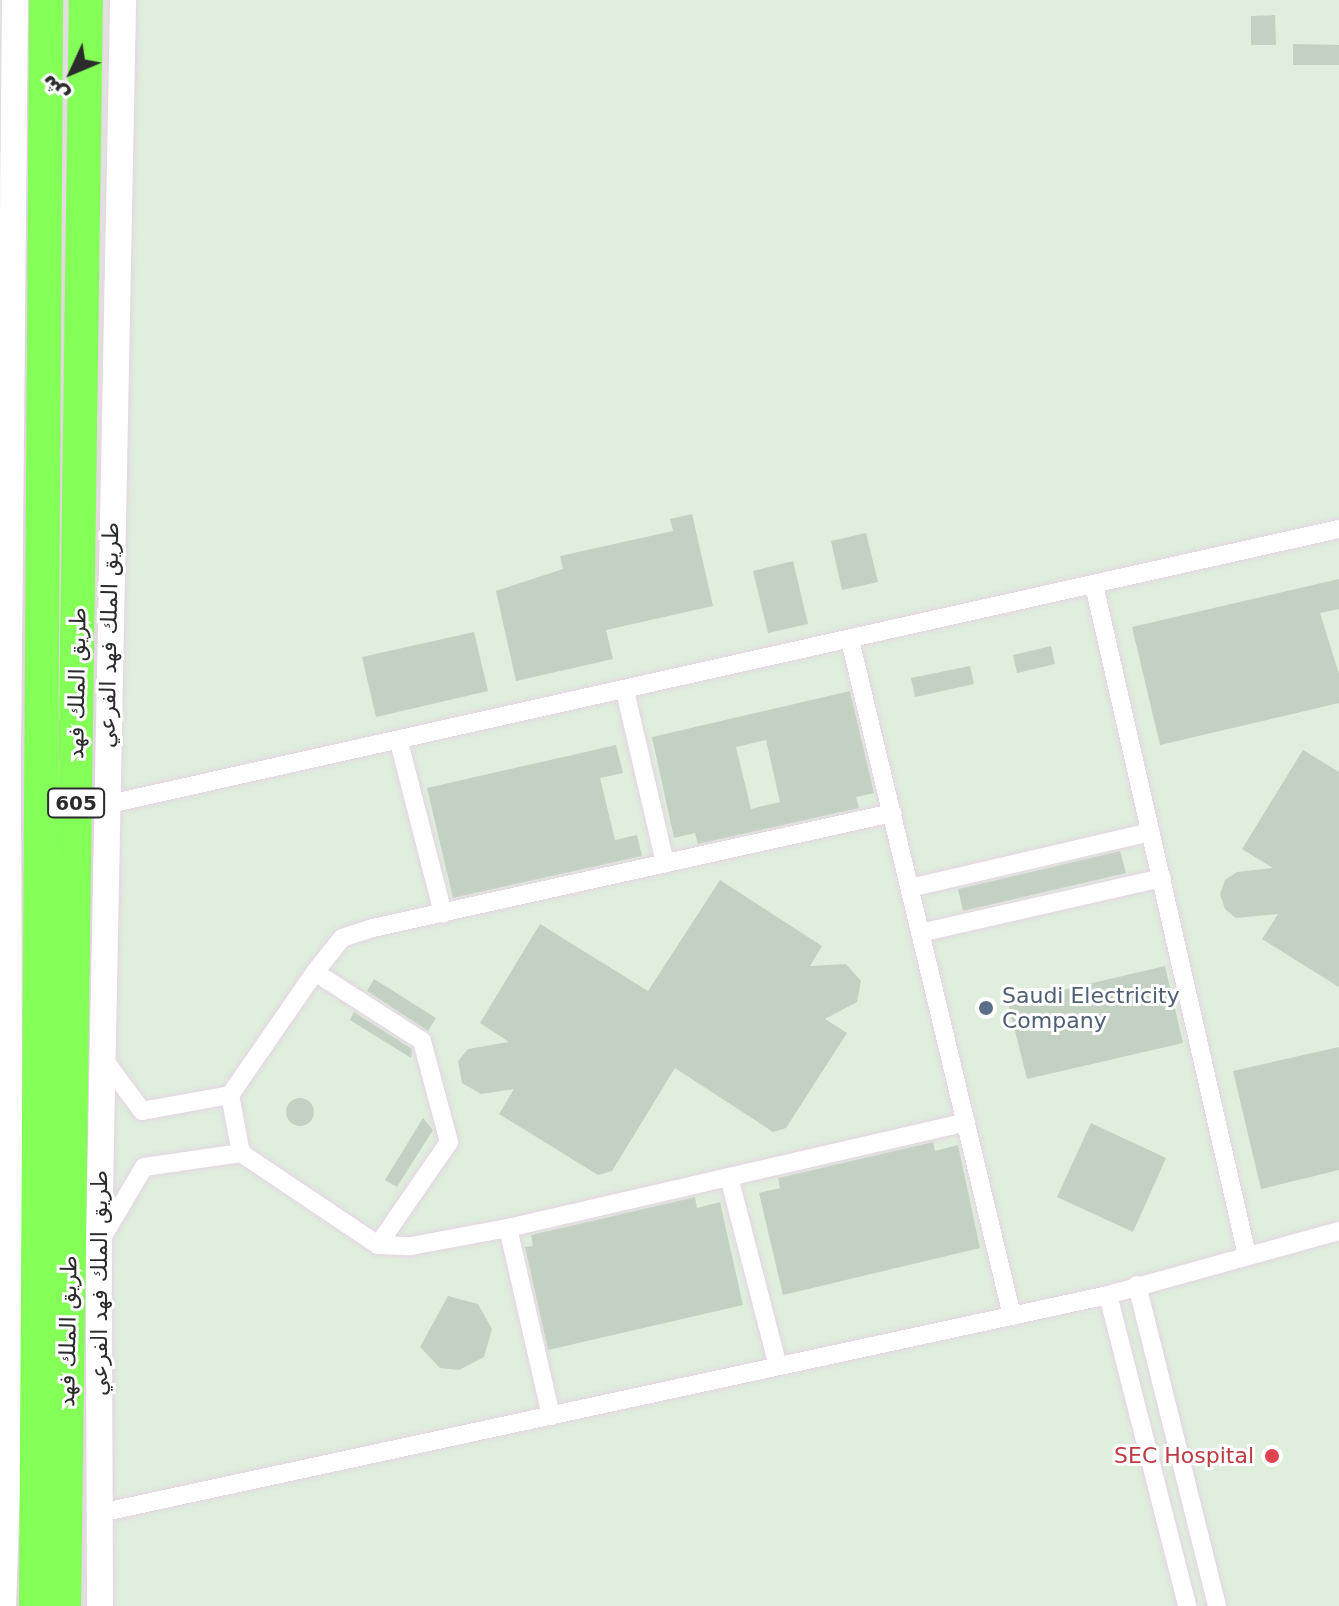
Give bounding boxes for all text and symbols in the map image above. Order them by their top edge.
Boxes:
north arrow [32,32,112,112]
text: ش [35,69,74,109]
street label: طريق الملك فهد الفرعي [94,522,124,748]
street label: طريق الملك فهد [62,607,92,759]
road number: 605 [46,787,106,819]
place label: Saudi Electricity Company [1002,982,1180,1034]
marker: Saudi Electricity Company [977,999,995,1017]
street label: طريق الملك فهد الفرعي [87,1170,113,1396]
street label: طريق الملك فهد [53,1255,83,1407]
place label: SEC Hospital [1114,1443,1254,1469]
marker: SEC Hospital [1261,1445,1283,1467]

